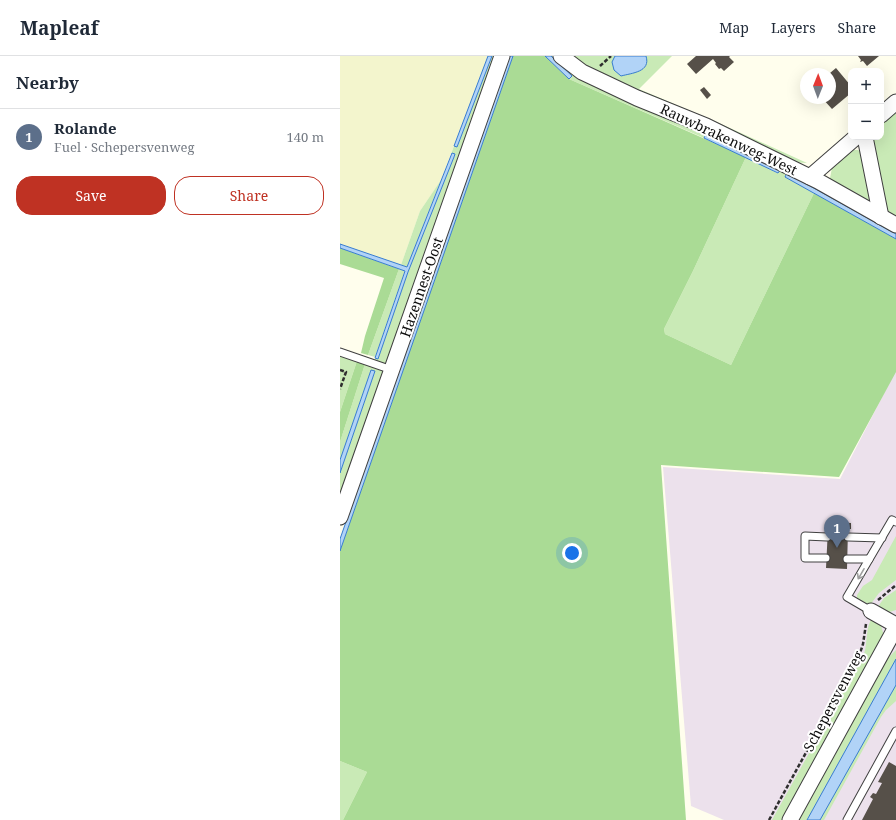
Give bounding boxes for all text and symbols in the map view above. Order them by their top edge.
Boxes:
text: Mapleaf [20,15,98,41]
text: Map [719,18,749,37]
text: Layers [771,18,816,37]
text: Share [838,18,876,37]
north arrow [800,68,836,104]
map controls [848,68,884,140]
button: + [848,68,884,104]
text: Nearby [16,71,79,94]
street label: Rauwbrakenweg-West [657,99,801,179]
button: − [848,104,884,140]
text: Rolande [54,118,117,138]
text: 1 [25,128,33,146]
text: 140 m [287,128,324,146]
text: Fuel · Schepersvenweg [54,138,195,156]
button: Save [16,176,166,215]
button: Share [174,176,324,215]
street label: Hazennest-Oost [395,234,447,339]
pin: 1 [824,515,850,548]
your location [562,543,582,563]
one-way arrow [856,568,864,580]
street label: Schepersvenweg [798,647,868,755]

